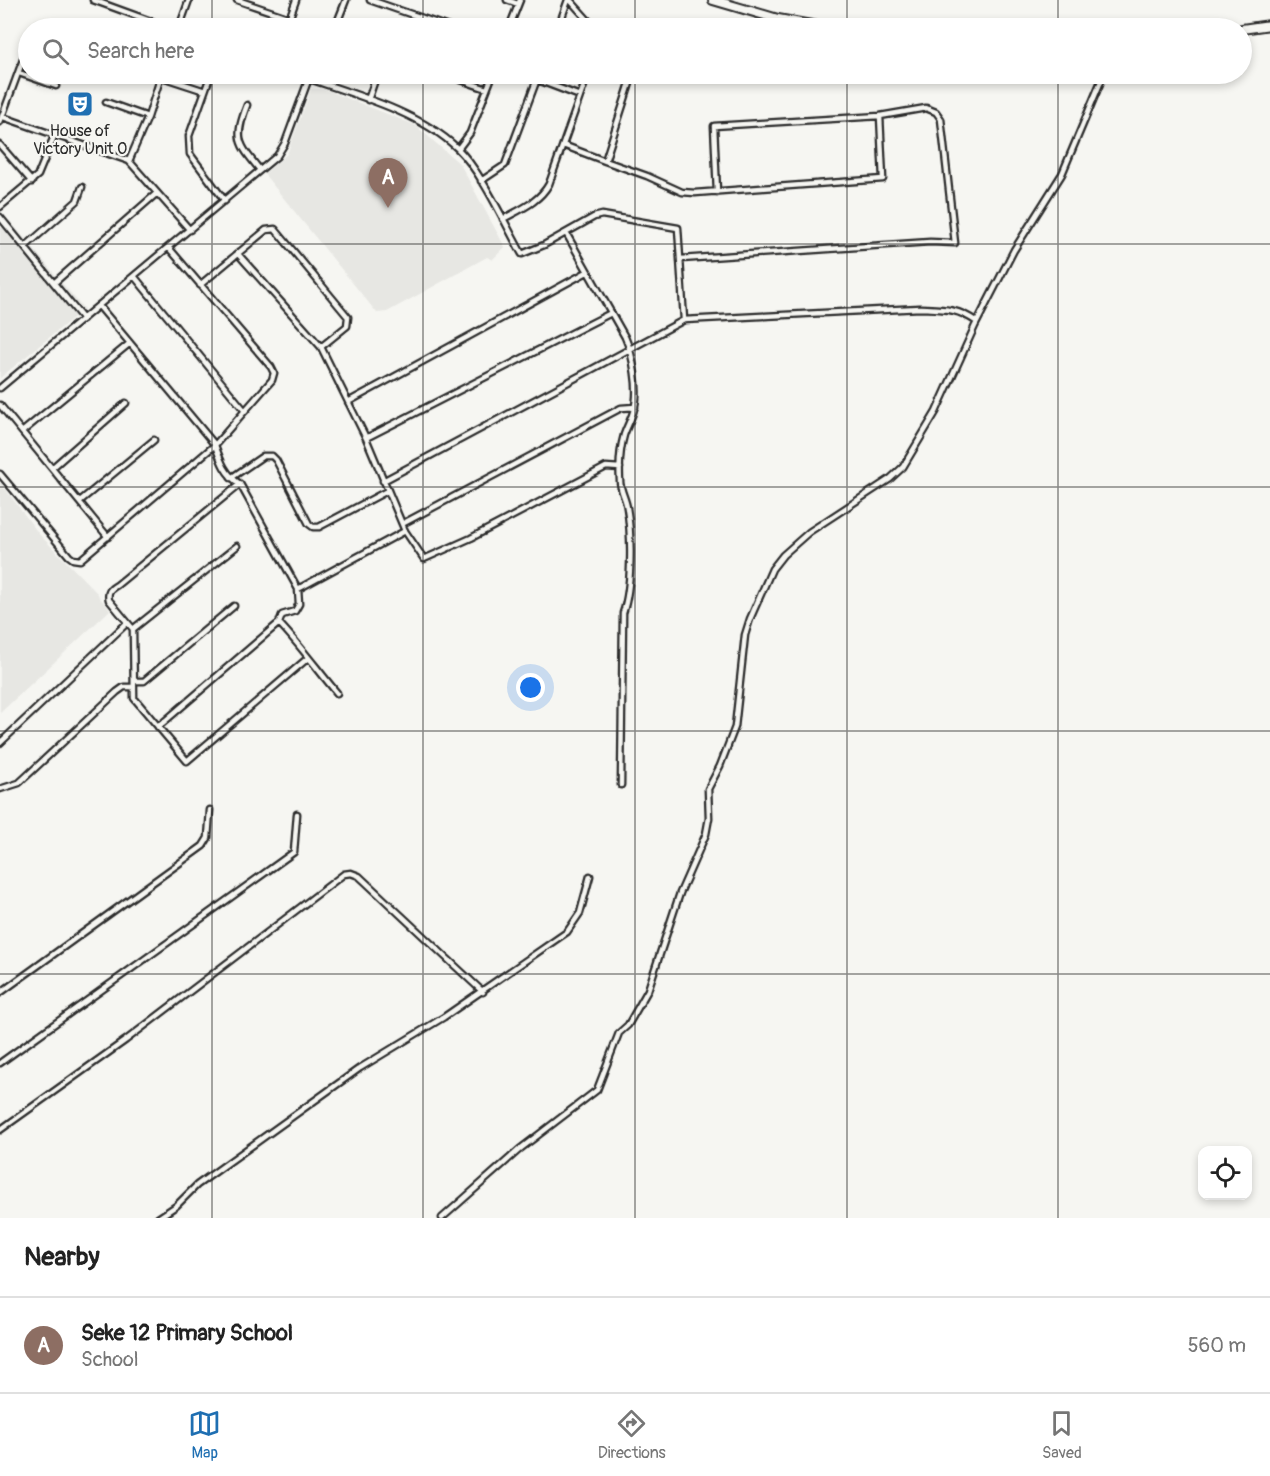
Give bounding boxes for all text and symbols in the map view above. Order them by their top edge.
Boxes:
search box [18,18,1252,84]
icon: search [39,35,72,68]
text: Search here [87,37,194,65]
theatre icon: House of Victory Unit O [65,89,95,119]
place label: House of Victory Unit O [33,121,127,159]
pin: A [368,158,408,208]
your location [516,673,545,702]
map controls [1198,1146,1252,1200]
button: locate [1198,1146,1252,1200]
text: Nearby [24,1241,100,1273]
text: Seke 12 Primary School [81,1319,293,1347]
text: A [37,1333,50,1358]
text: 560 m [1188,1333,1246,1358]
text: School [81,1347,138,1372]
tab: Map [188,1407,221,1463]
tab: Directions [598,1407,666,1463]
tab: Saved [1042,1407,1082,1463]

